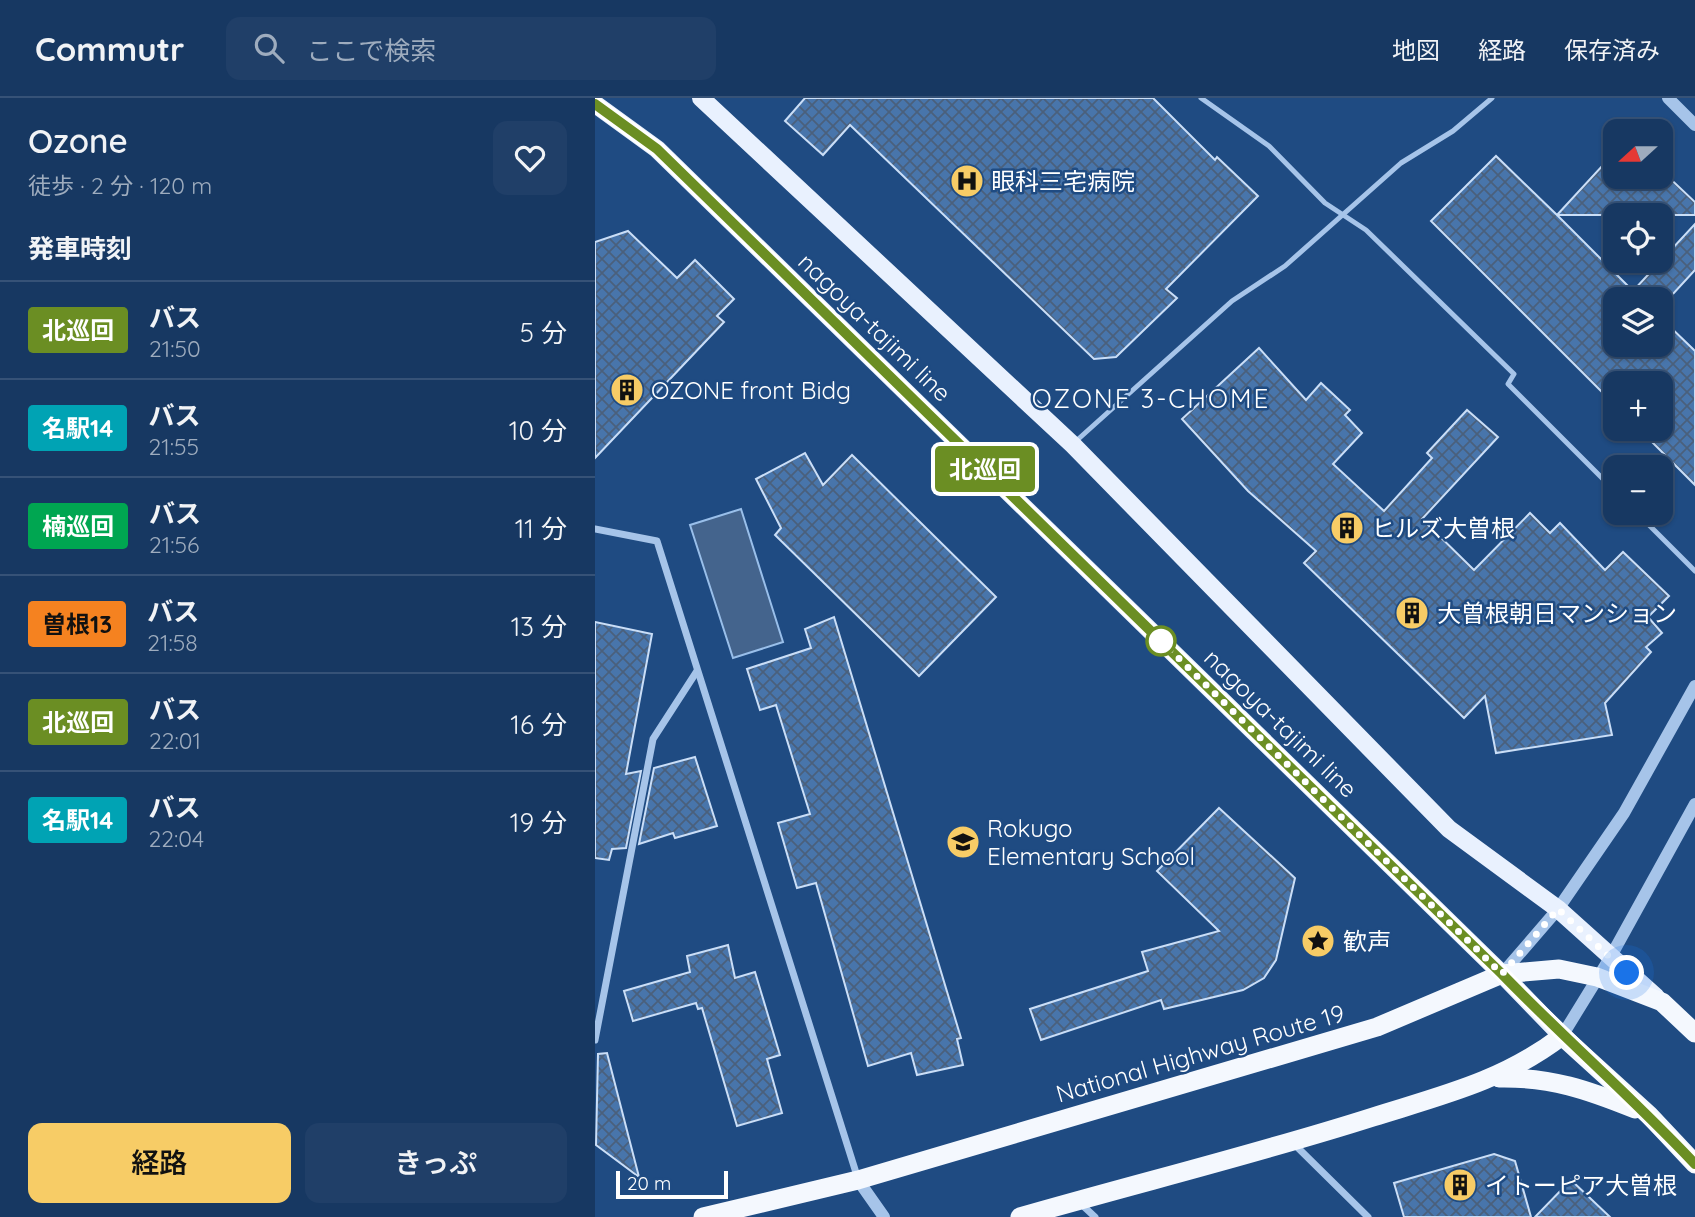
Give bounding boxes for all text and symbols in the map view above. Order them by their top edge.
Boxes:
search box [226,17,716,80]
text: Commutr [35,28,184,69]
icon: search [250,29,288,67]
text: ここで検索 [306,34,436,67]
text: 地図 [1392,35,1440,65]
text: 経路 [1478,35,1526,65]
text: 保存済み [1564,35,1660,65]
north arrow [1603,119,1673,189]
map controls [1603,119,1673,525]
text: Ozone [28,120,128,161]
button: heart [493,121,567,195]
hospital icon: 眼科三宅病院 [948,162,986,200]
place label: 眼科三宅病院 [991,166,1135,196]
text: 徒歩 · 2 分 · 120 m [28,171,212,200]
button: locate [1603,203,1673,273]
text: 発車時刻 [28,232,132,265]
street label: nagoya-tajimi line [792,246,958,408]
button: layers [1603,287,1673,357]
text: バス [149,301,201,334]
text: 北巡回 [42,315,114,345]
text: 5 分 [520,316,567,349]
text: 21:50 [149,334,201,363]
building icon: OZONE front Bidg [608,371,646,409]
button: + [1603,371,1673,441]
place label: OZONE front Bidg [651,375,851,405]
district label: OZONE 3-CHOME [1032,382,1270,415]
text: バス [148,399,200,432]
text: 名駅14 [42,413,113,443]
text: 10 分 [509,414,567,447]
text: 21:55 [148,432,199,461]
line badge: 北巡回 [945,446,1025,492]
text: 北巡回 [949,454,1021,484]
button: − [1603,455,1673,525]
text: バス [149,497,201,530]
building icon: ヒルズ大曽根 [1328,509,1366,547]
text: 楠巡回 [42,511,114,541]
text: 11 分 [515,512,567,545]
place label: ヒルズ大曽根 [1371,513,1515,543]
text: 21:56 [149,530,199,559]
building icon: 大曽根朝日マンション [1393,594,1431,632]
text: バス [147,595,199,628]
place label: 大曽根朝日マンション [1437,598,1677,628]
text: 曽根13 [42,609,112,639]
text: 13 分 [511,610,567,643]
unlabelled marker [1146,626,1176,656]
text: 21:58 [147,628,198,657]
street label: nagoya-tajimi line [1198,642,1364,804]
text: バス [149,693,201,726]
text: 北巡回 [42,707,114,737]
text: 16 分 [510,708,567,741]
text: 22:01 [149,726,201,755]
text: バス [148,791,200,824]
text: 名駅14 [42,805,113,835]
text: 19 分 [510,806,567,839]
place label: Rokugo Elementary School [987,813,1195,871]
school or university icon: Rokugo Elementary School [944,823,982,861]
text: 22:04 [148,824,204,853]
place icon: 歓声 [1299,922,1337,960]
place label: 歓声 [1343,926,1391,956]
your location [1609,955,1644,990]
street label: National Highway Route 19 [1052,997,1348,1109]
button: 経路 [28,1123,291,1203]
button: きっぷ [305,1123,567,1203]
building icon: イトーピア大曽根 [1441,1166,1479,1204]
scale bar [616,1168,728,1200]
place label: イトーピア大曽根 [1485,1170,1677,1200]
text: 20 m [627,1171,671,1195]

